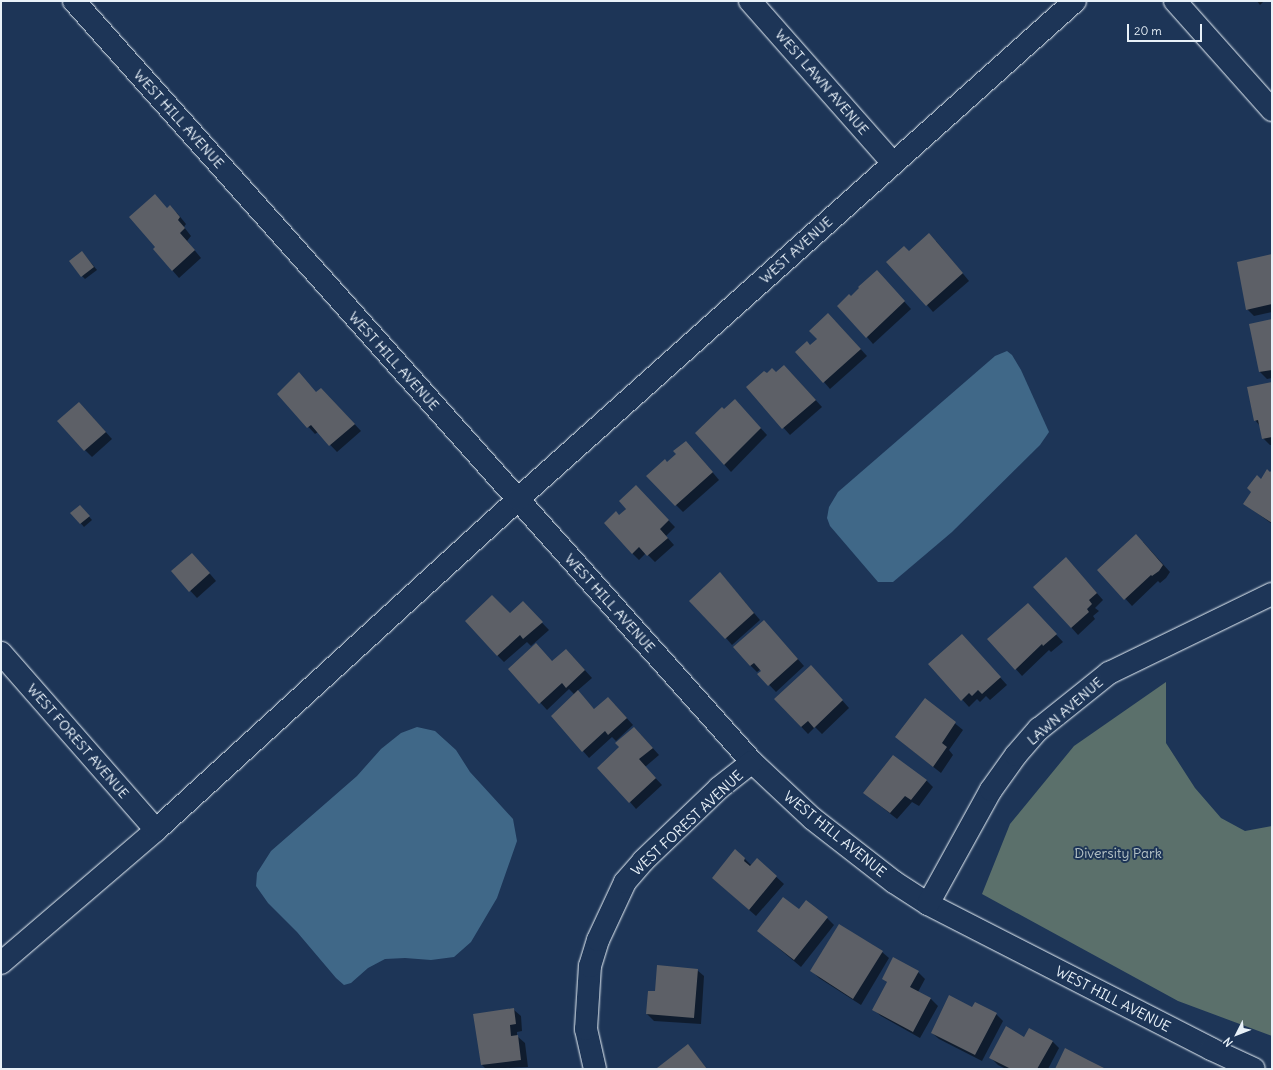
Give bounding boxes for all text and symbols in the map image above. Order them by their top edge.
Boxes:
scale bar [1129,16,1204,42]
text: 20 m [1134,23,1162,38]
street label: WEST LAWN AVENUE [772,26,872,138]
street label: WEST HILL AVENUE [130,66,228,172]
street label: WEST AVENUE [756,213,836,287]
street label: WEST HILL AVENUE [345,308,443,414]
street label: WEST HILL AVENUE [561,550,659,656]
street label: LAWN AVENUE [1024,674,1106,748]
street label: WEST FOREST AVENUE [24,680,132,802]
street label: WEST FOREST AVENUE [628,767,746,879]
street label: WEST HILL AVENUE [780,788,890,880]
park label: Diversity Park [1074,845,1162,861]
street label: WEST HILL AVENUE [1053,963,1173,1035]
north arrow [1217,1014,1257,1054]
text: N [1220,1035,1236,1050]

